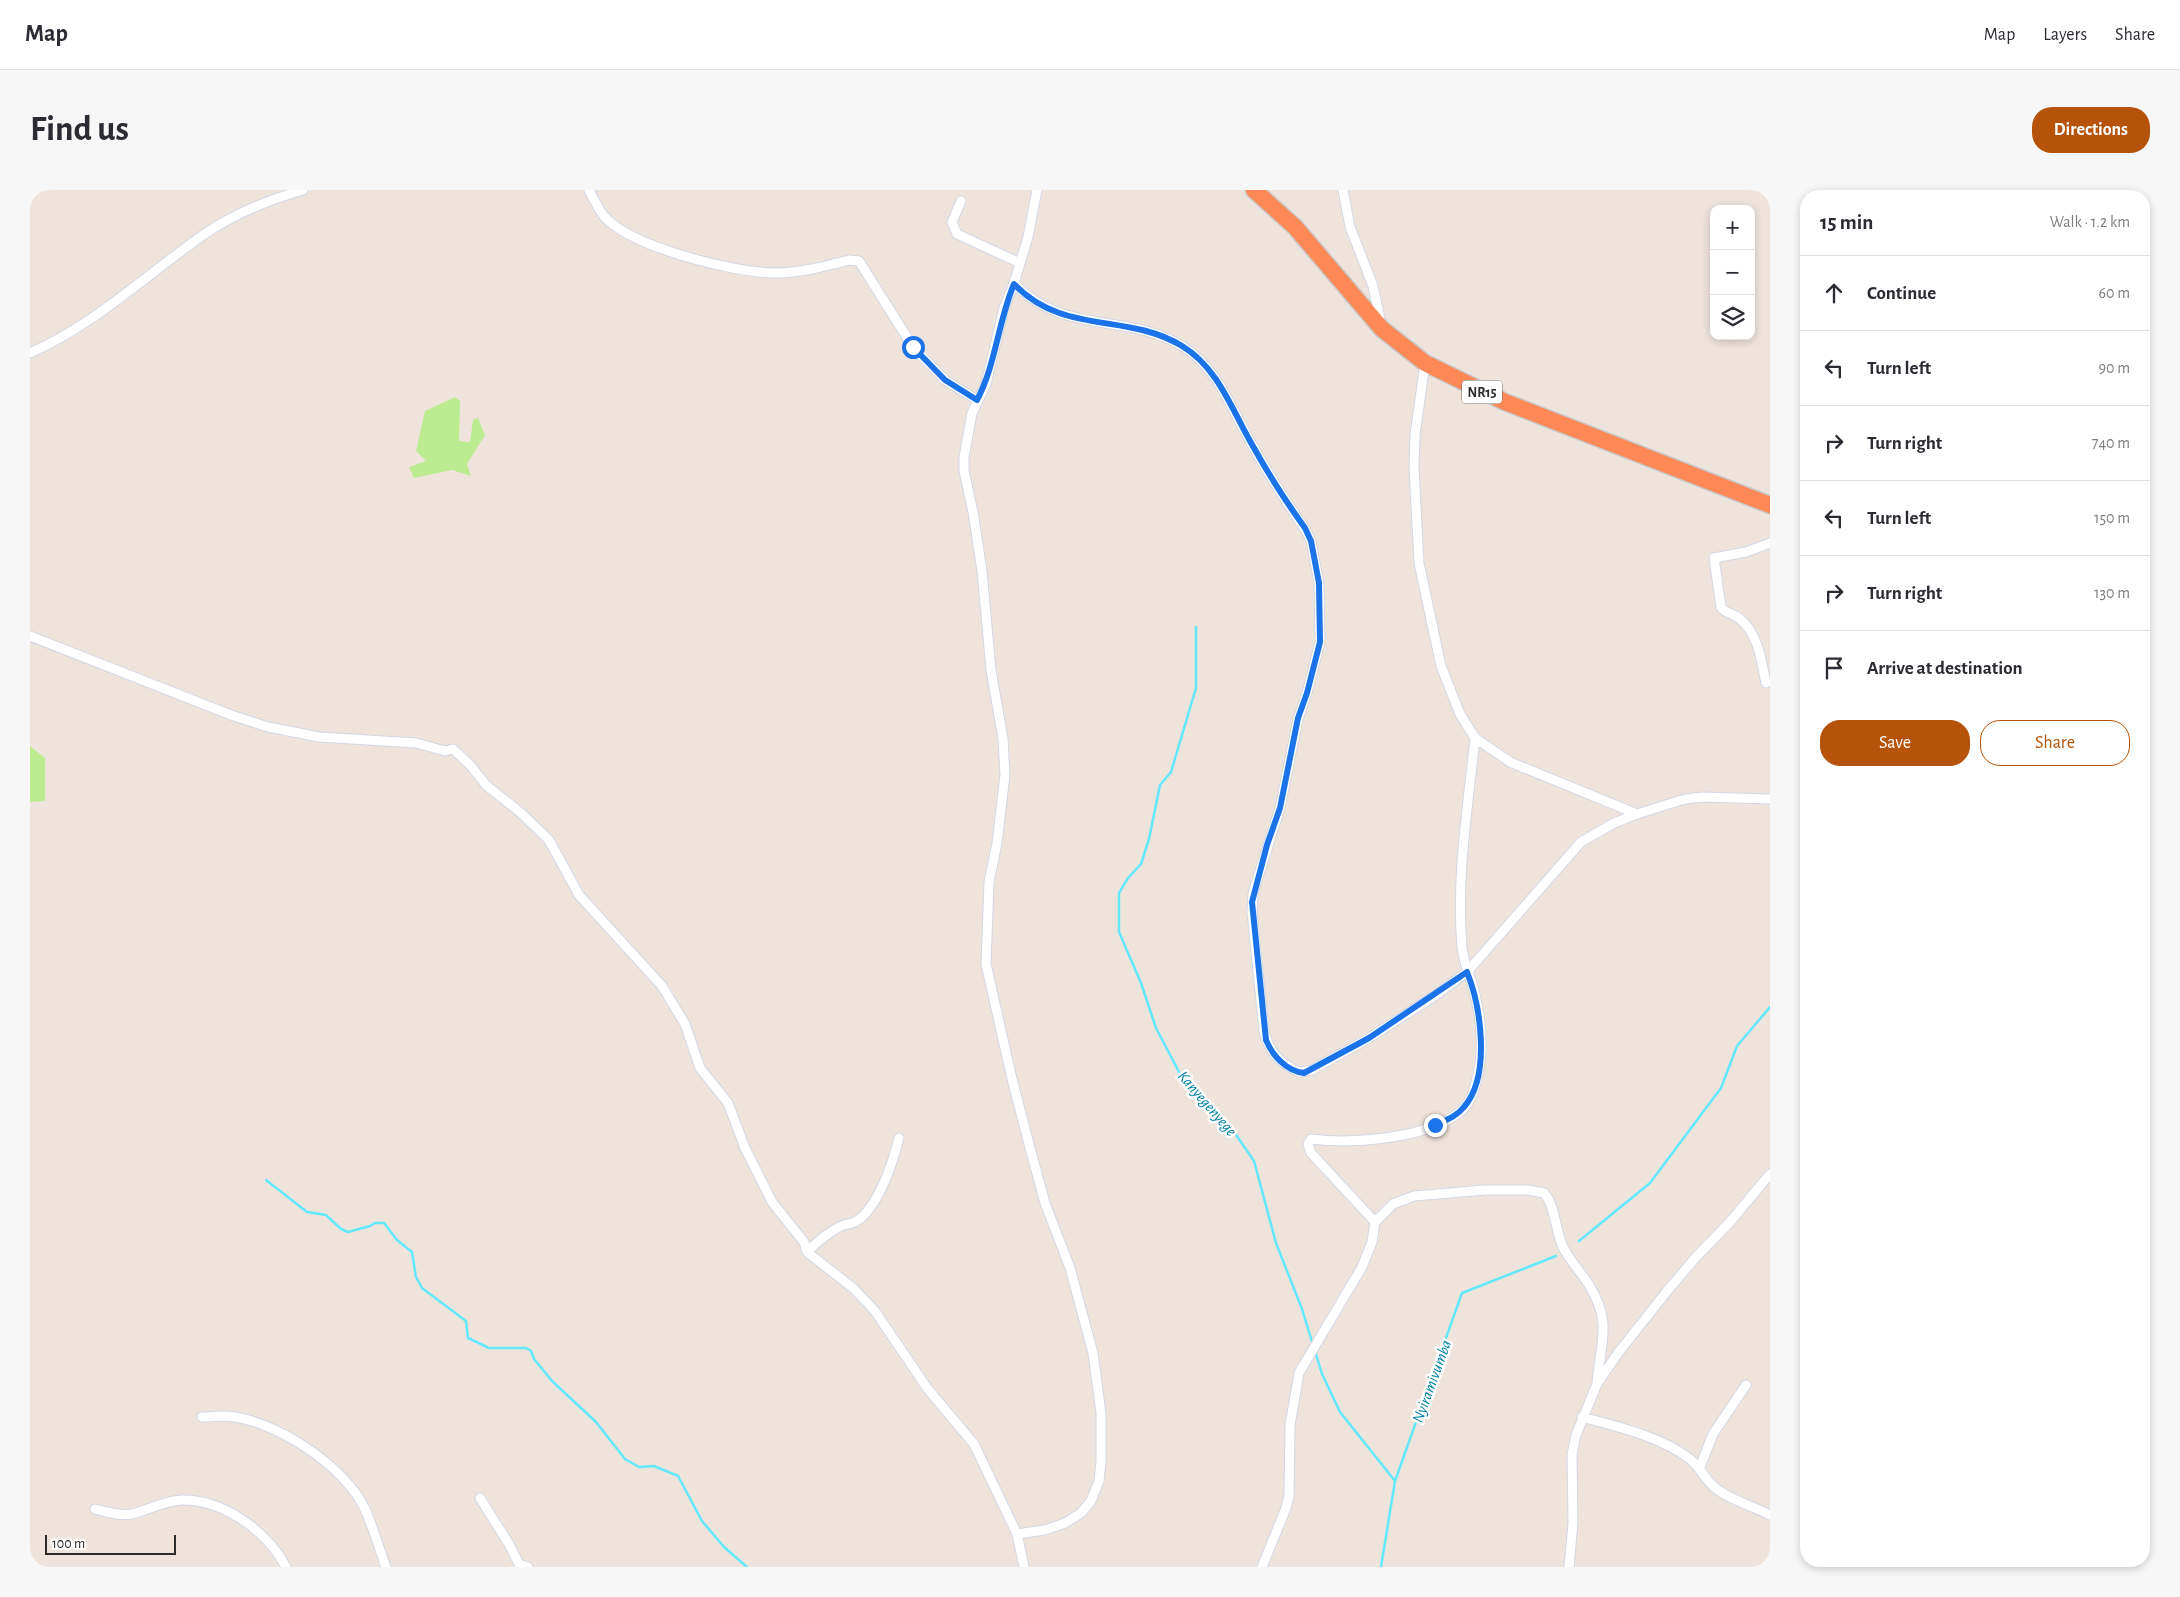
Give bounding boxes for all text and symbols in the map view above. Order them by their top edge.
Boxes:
text: Map [25,22,68,46]
text: Map [1984,26,2015,44]
text: Layers [2043,26,2087,44]
text: Share [2115,26,2155,44]
button: Directions [2032,107,2150,153]
text: Find us [30,112,129,147]
map controls [1710,205,1755,340]
button: + [1710,205,1755,250]
text: 15 min [1820,212,1873,233]
text: Walk · 1.2 km [2050,214,2130,230]
button: − [1710,250,1755,295]
icon: ahead [1820,279,1848,307]
text: Continue [1867,284,1936,303]
text: 60 m [2099,285,2130,301]
button: layers [1710,295,1755,340]
route start [902,336,925,359]
icon: left [1820,354,1848,382]
text: Turn left [1867,359,1931,378]
text: 90 m [2099,360,2130,376]
road number: NR15 [1462,380,1502,403]
icon: right [1820,429,1848,457]
text: Turn right [1867,434,1942,453]
text: 740 m [2092,435,2130,451]
icon: left [1820,504,1848,532]
text: Turn left [1867,509,1931,528]
text: 150 m [2094,510,2130,526]
icon: right [1820,579,1848,607]
text: Turn right [1867,584,1942,603]
text: 130 m [2094,585,2130,601]
icon: arrive [1820,654,1848,682]
text: Arrive at destination [1867,659,2023,678]
button: Save [1820,720,1970,766]
button: Share [1980,720,2130,766]
water label: Kanyegenyege [1175,1068,1240,1139]
route end [1424,1114,1447,1137]
water label: Nyiramivumba [1410,1338,1454,1425]
scale bar [45,1532,176,1555]
text: 100 m [52,1537,85,1551]

